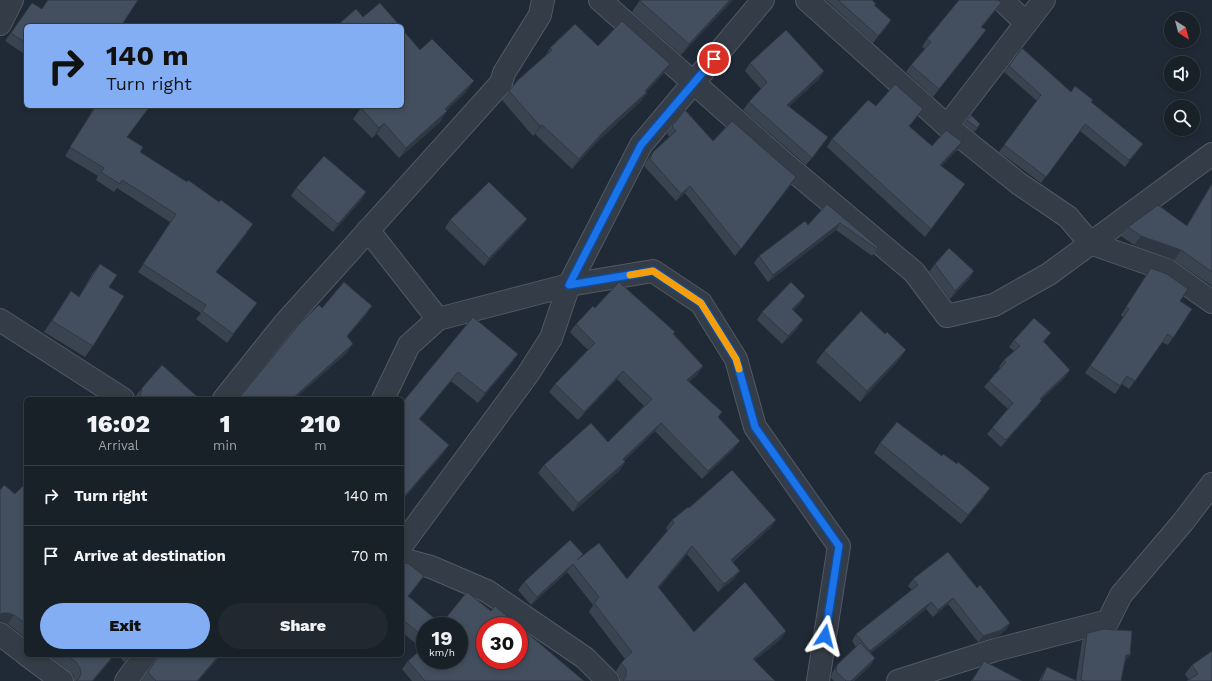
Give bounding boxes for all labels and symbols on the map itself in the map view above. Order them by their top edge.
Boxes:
north arrow [1164,12,1200,48]
pin [697,42,731,76]
position arrow [804,615,846,657]
speed limit sign: 30 [476,617,528,669]

